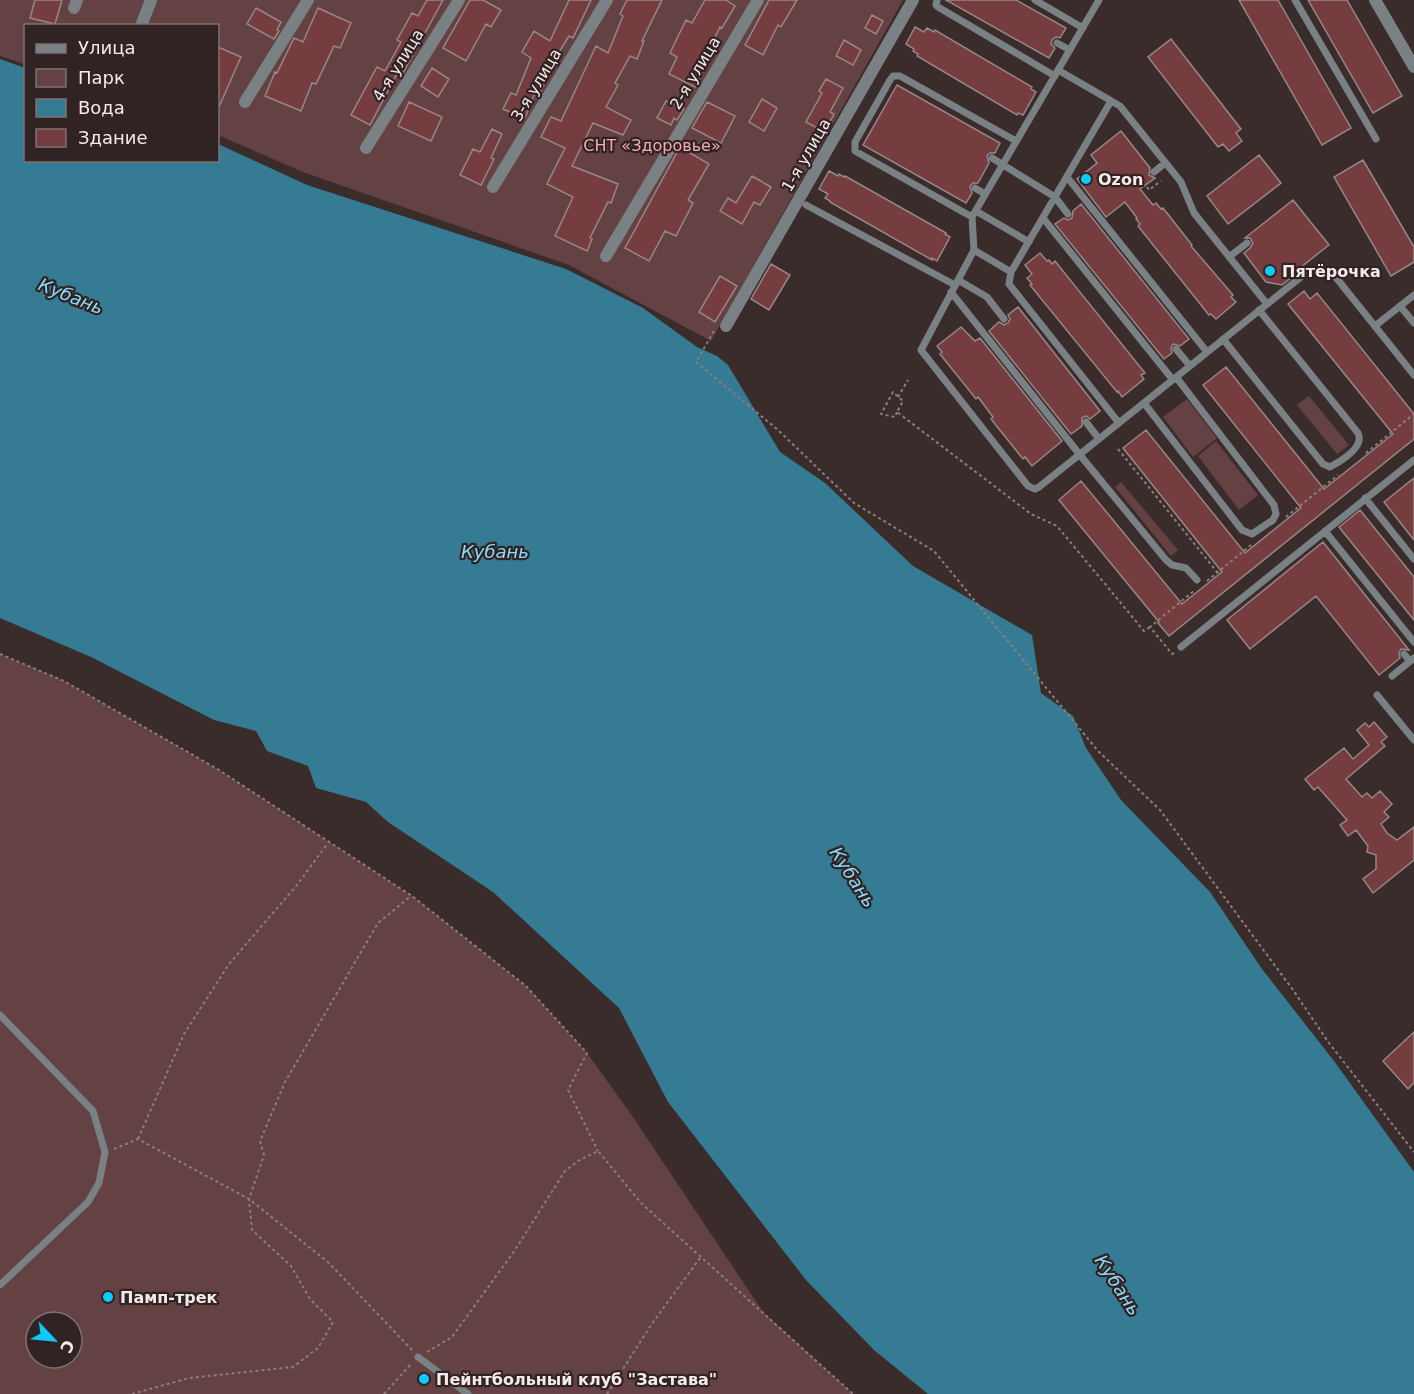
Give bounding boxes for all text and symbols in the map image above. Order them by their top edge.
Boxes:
legend [24,24,219,162]
street label: 4-я улица [368,25,428,105]
street label: 2-я улица [666,33,724,113]
text: Улица [78,37,135,58]
street label: 3-я улица [507,45,565,125]
text: Парк [78,67,125,88]
text: Вода [78,97,125,118]
street label: 1-я улица [777,115,835,195]
text: Здание [78,127,148,148]
park label: СНТ «Здоровье» [583,136,721,155]
place label: Ozon [1098,170,1143,189]
marker: Ozon [1079,172,1093,186]
place label: Пятёрочка [1282,262,1381,281]
marker: Пятёрочка [1263,264,1277,278]
water label: Кубань [36,274,106,318]
water label: Кубань [461,541,529,562]
water label: Кубань [826,843,880,911]
water label: Кубань [1091,1251,1145,1319]
place label: Памп-трек [120,1288,218,1307]
marker: Памп-трек [101,1290,115,1304]
north arrow [24,1310,84,1370]
text: С [56,1337,78,1356]
place label: Пейнтбольный клуб "Застава" [436,1370,717,1389]
marker: Пейнтбольный клуб "Застава" [417,1372,431,1386]

